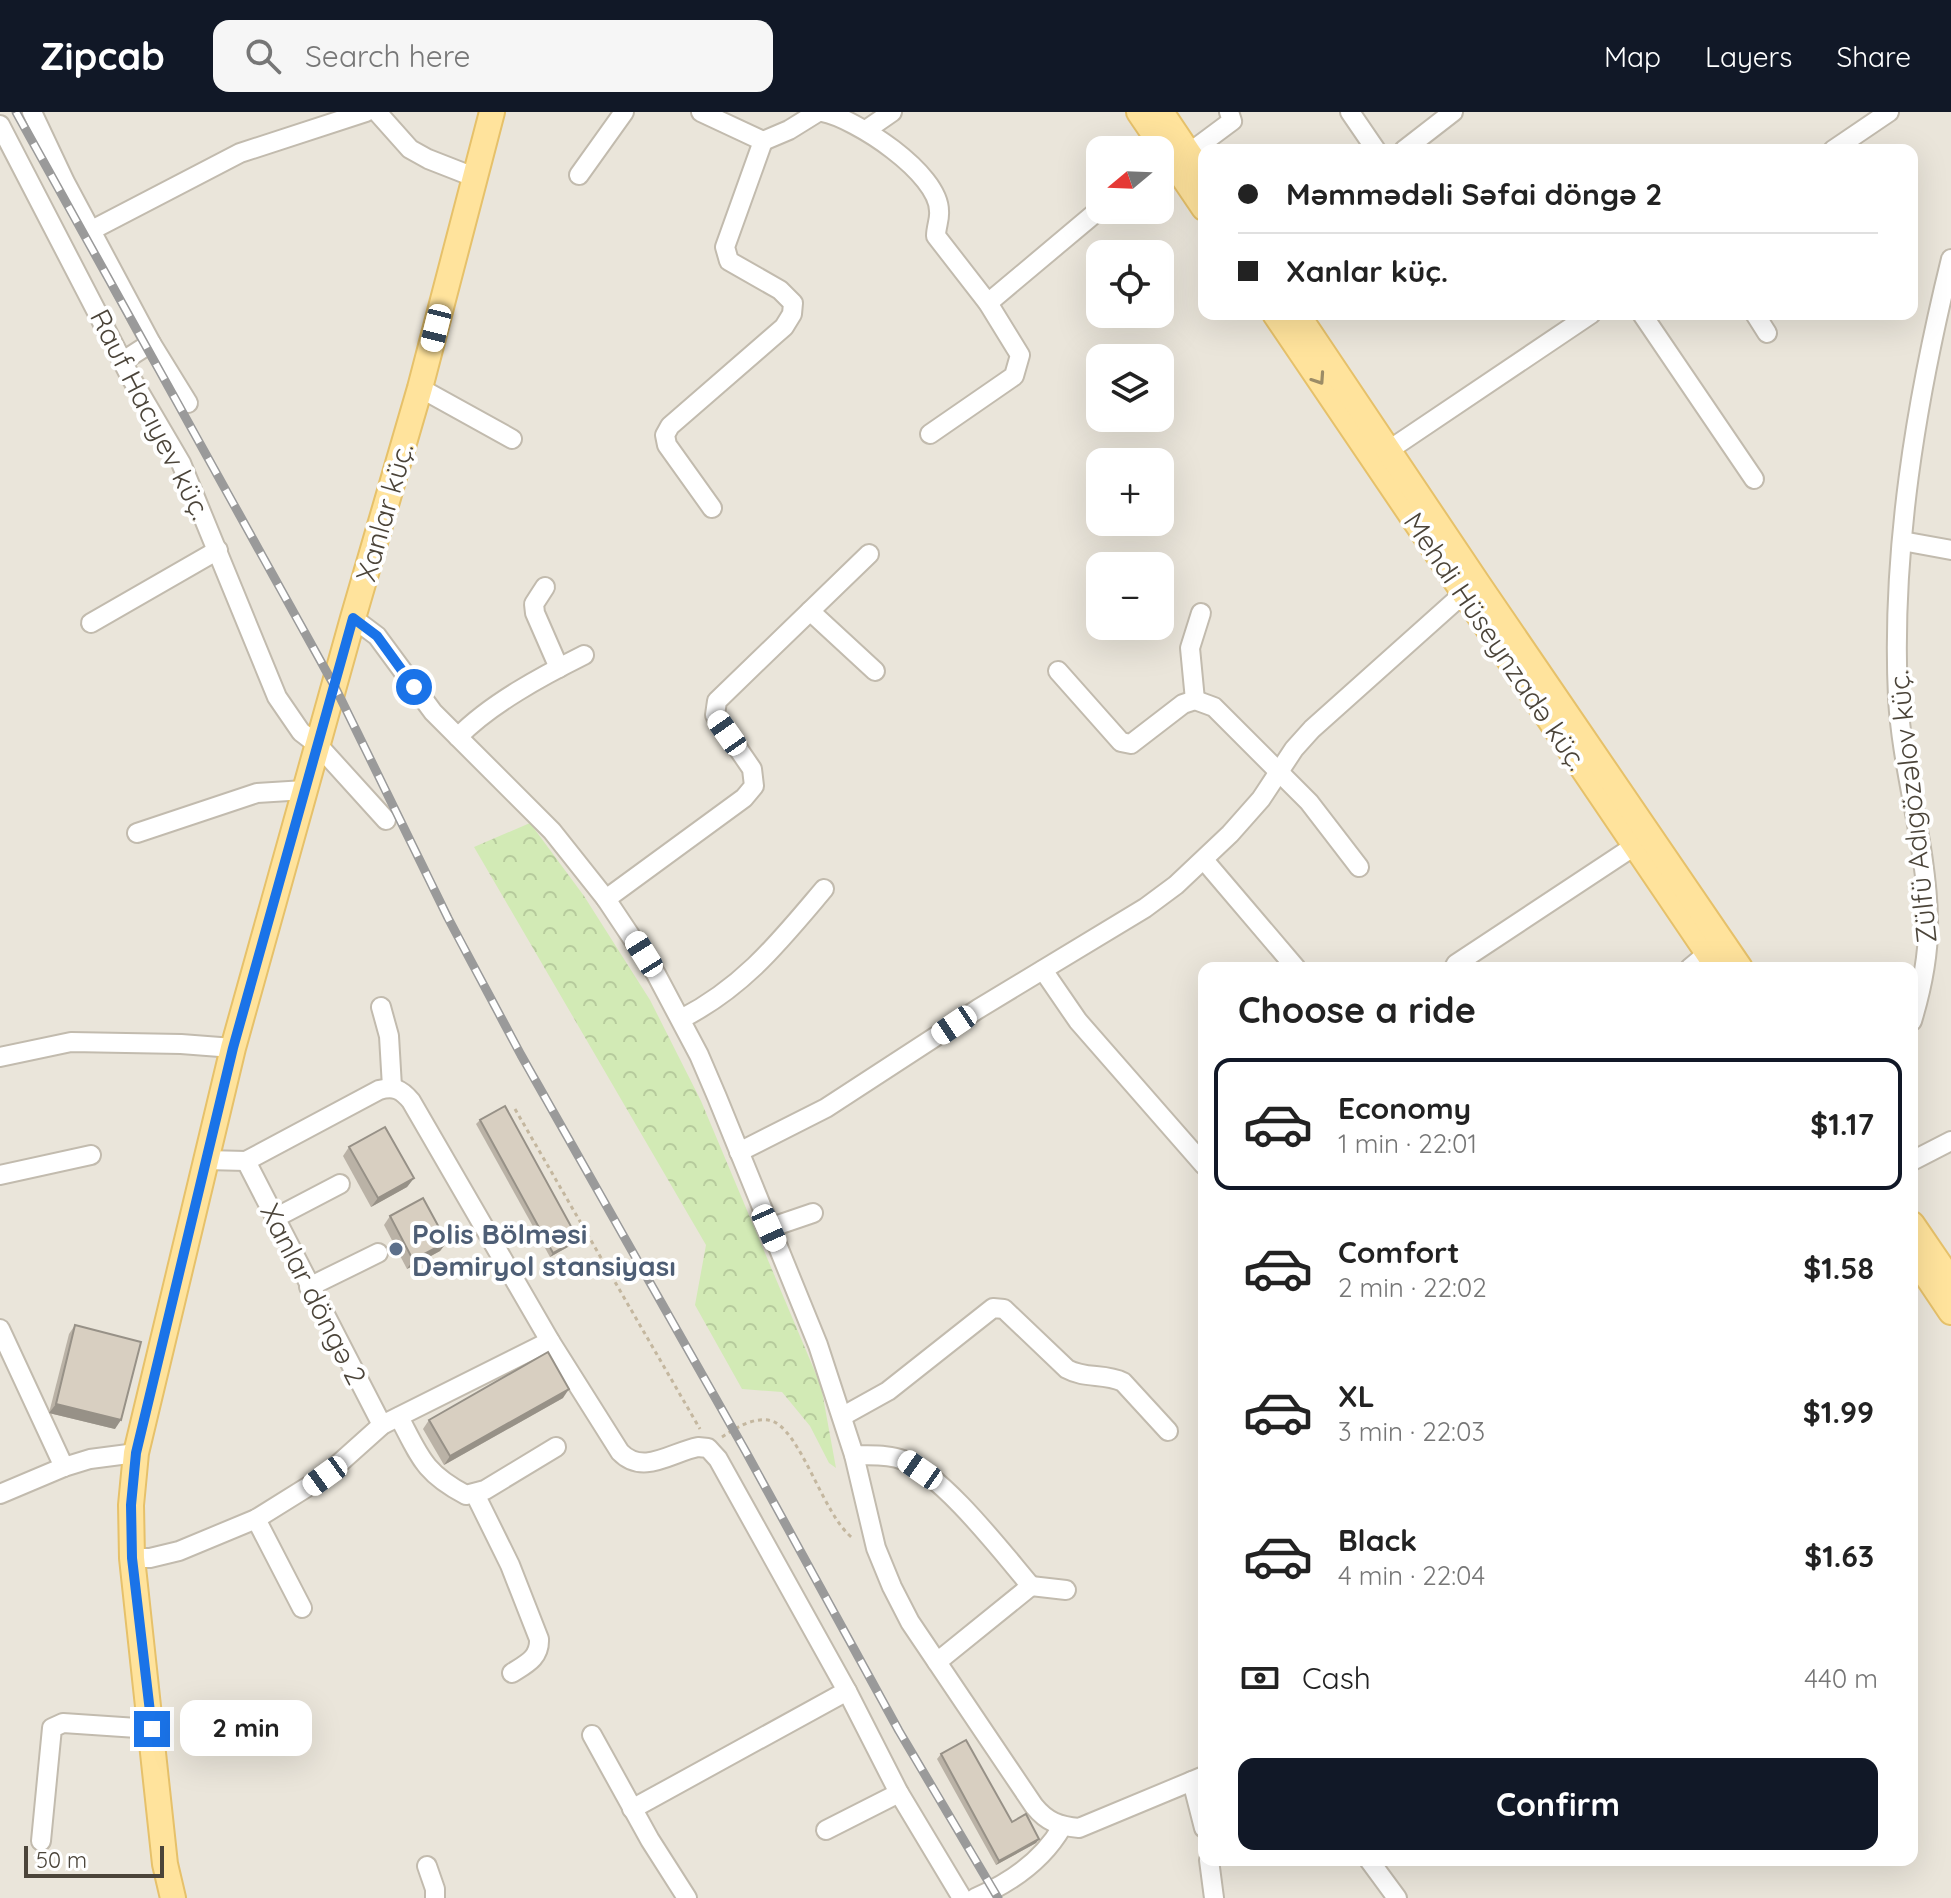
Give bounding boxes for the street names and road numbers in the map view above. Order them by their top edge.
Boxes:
street label: Rauf Hacıyev küç. [83,303,219,525]
street label: Xanlar küç. [348,439,420,585]
street label: Mehdi Hüseynzadə küç. [1397,505,1595,777]
street label: Zülfü Adıgözəlov küç. [1880,669,1944,945]
street label: Xanlar döngə 2 [253,1198,375,1390]

